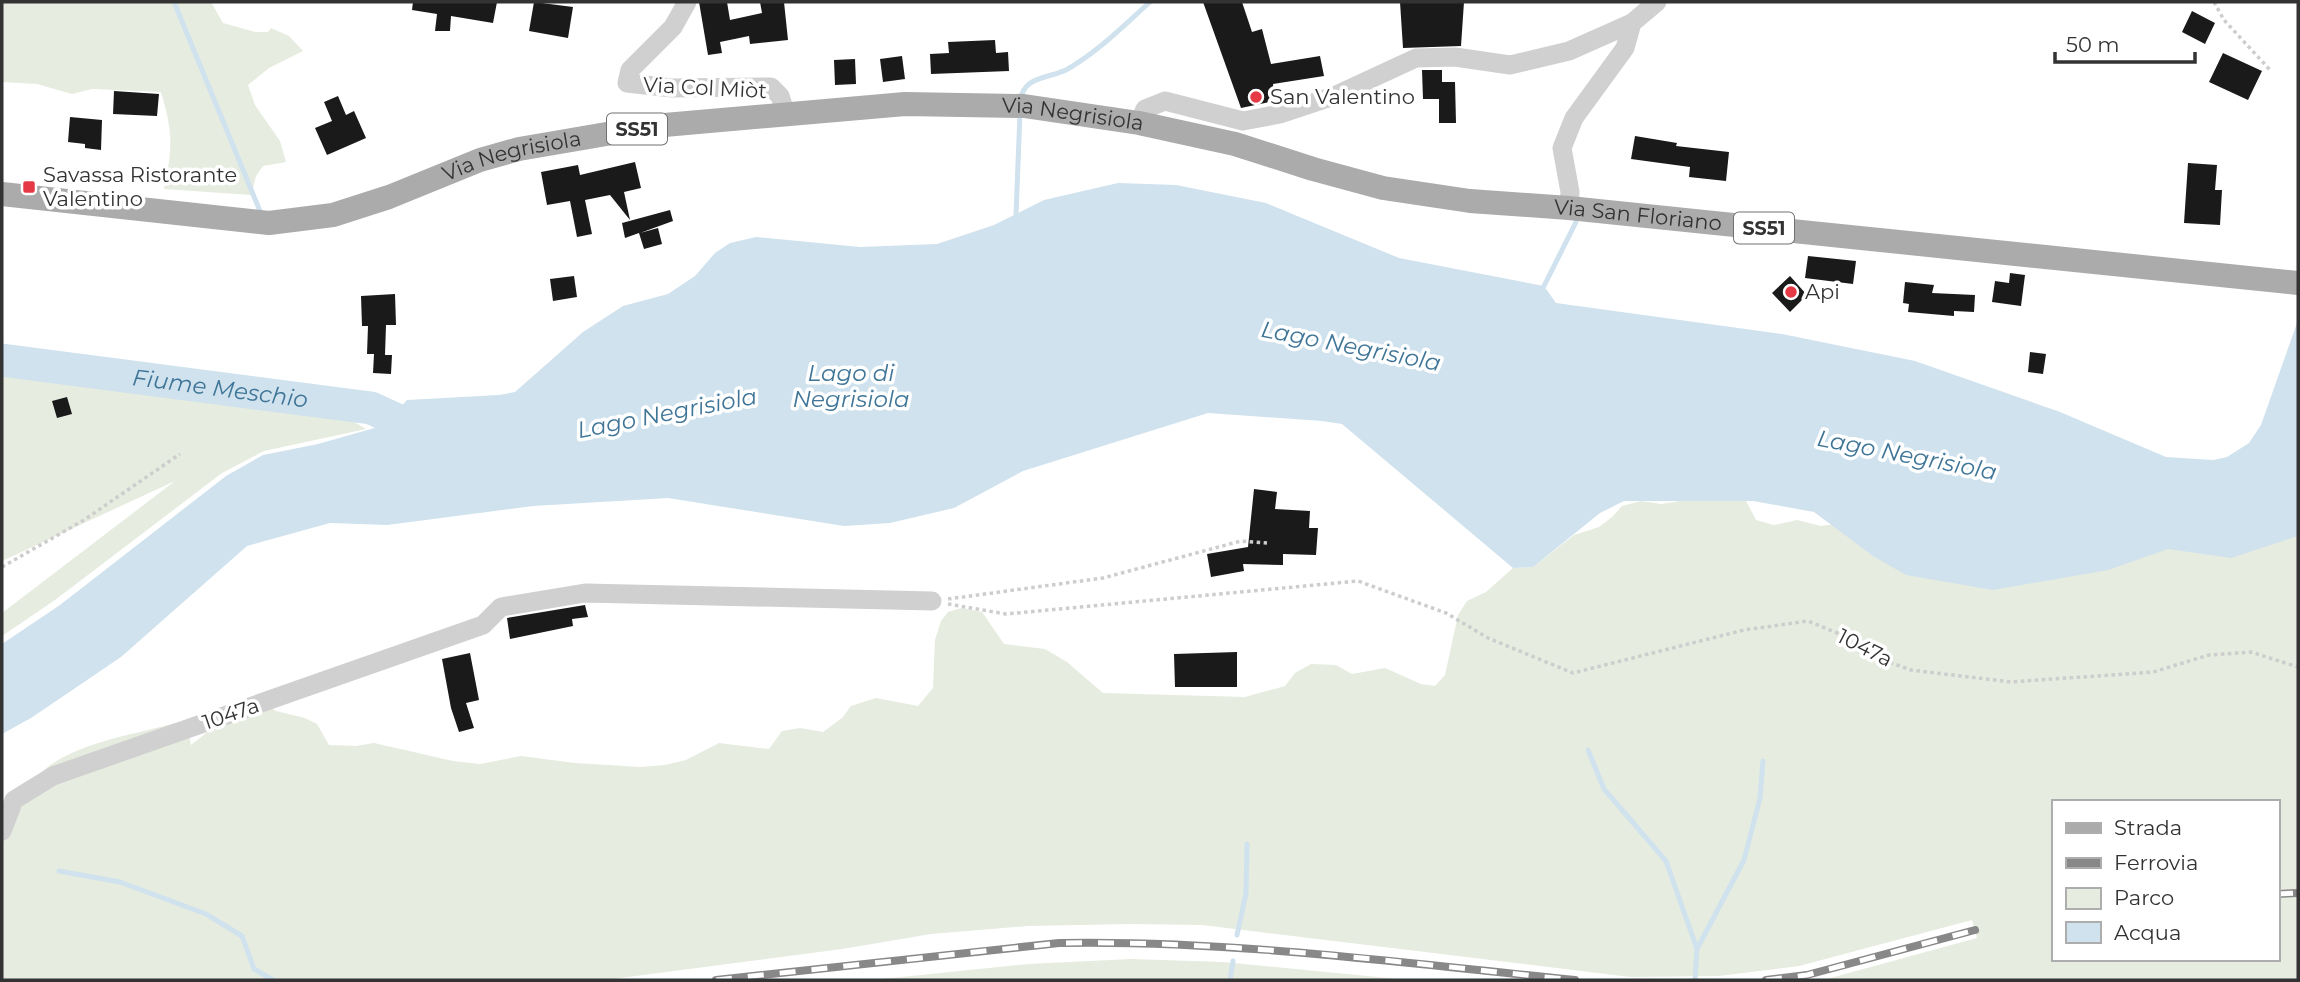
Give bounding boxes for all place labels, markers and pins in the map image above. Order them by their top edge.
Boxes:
place label: San Valentino [1270,84,1415,109]
marker: San Valentino [1248,89,1264,105]
place label: Savassa Ristorante Valentino [43,162,237,211]
marker: Savassa Ristorante Valentino [21,179,37,195]
place label: Api [1805,279,1840,304]
marker: Api [1783,284,1799,300]

